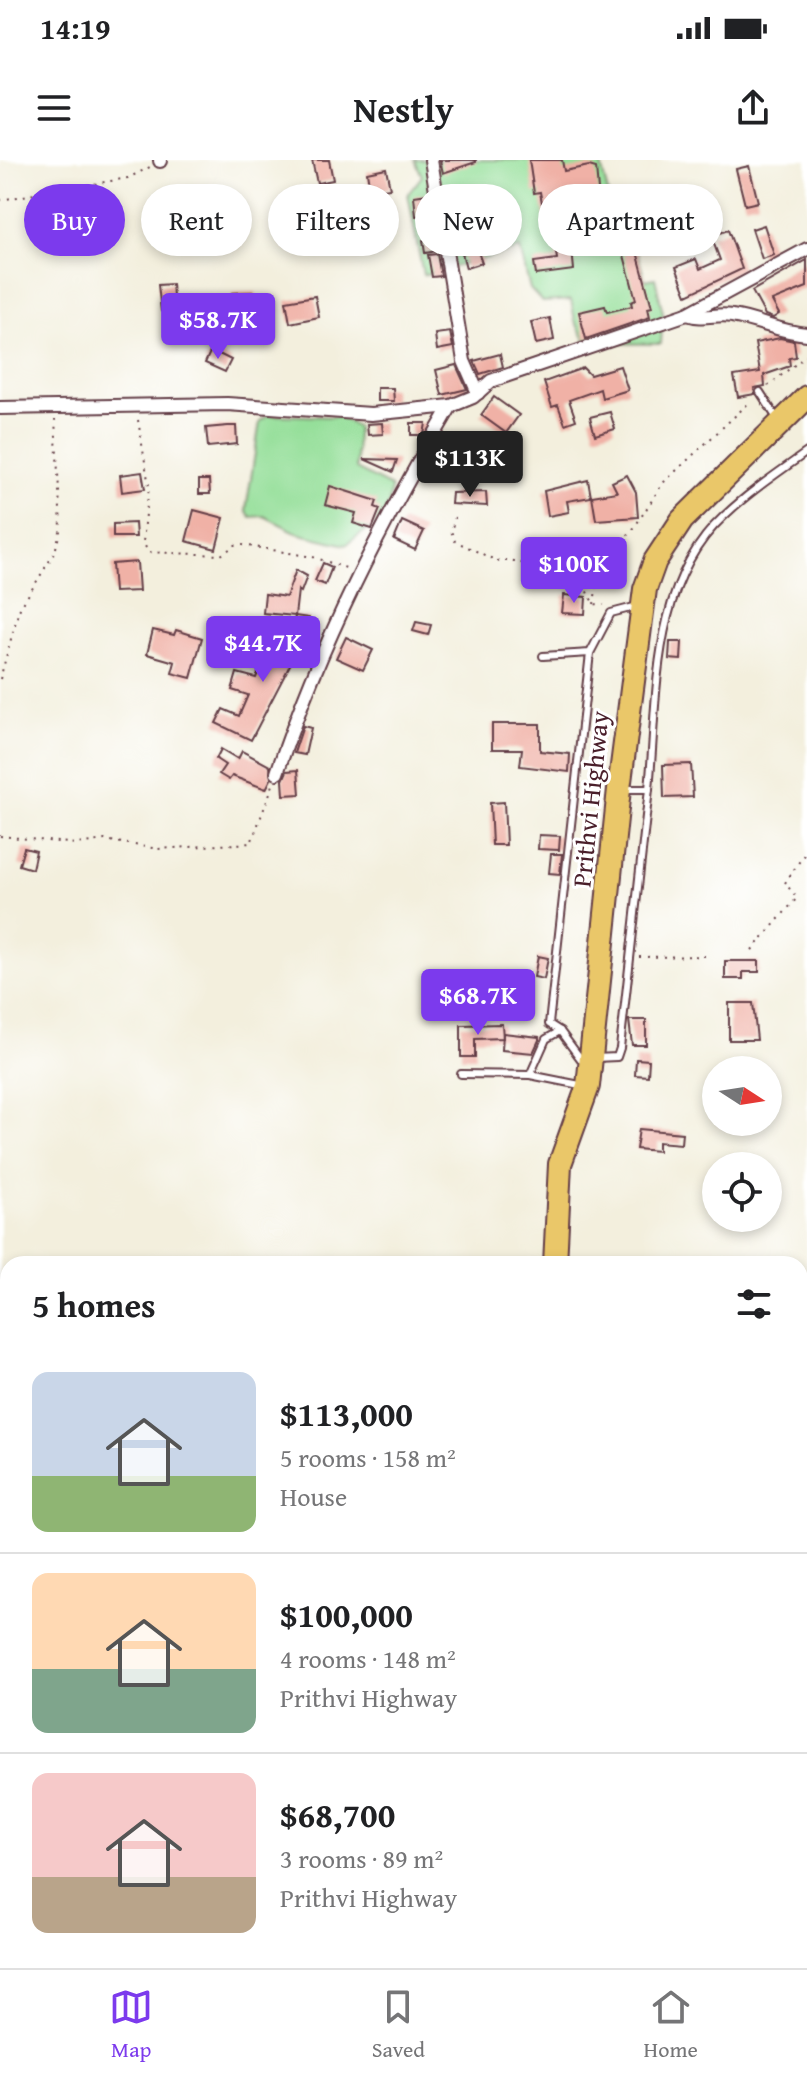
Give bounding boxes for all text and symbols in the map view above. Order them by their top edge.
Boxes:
text: 14:19 [40,6,111,50]
text: Nestly [353,82,454,135]
icon: menu [32,86,76,130]
icon: share [731,86,775,130]
chip: Buy [24,184,125,256]
chip: Rent [141,184,252,256]
chip: Filters [268,184,399,256]
chip: New [415,184,522,256]
chip: Apartment [538,184,723,256]
pin: $58.7K [153,293,283,361]
text: $58.7K [179,299,257,338]
pin: $113K [414,431,526,499]
text: $113K [435,437,505,476]
pin: $100K [518,537,630,605]
text: $100K [539,543,609,582]
pin: $44.7K [198,616,328,684]
text: $44.7K [224,622,302,661]
street label: Prithvi Highway [561,709,619,889]
pin: $68.7K [413,969,543,1037]
text: $68.7K [439,975,517,1014]
north arrow [702,1056,782,1136]
map controls [702,1056,782,1232]
button: locate [702,1152,782,1232]
text: 5 homes [32,1280,156,1329]
icon: filters [732,1282,776,1326]
text: $113,000 [280,1389,413,1438]
icon: home [96,1404,192,1500]
text: 5 rooms · 158 m² [280,1438,456,1477]
text: House [280,1477,347,1516]
text: $100,000 [280,1590,413,1639]
icon: home [96,1605,192,1701]
text: 4 rooms · 148 m² [280,1639,456,1678]
text: Prithvi Highway [280,1678,457,1717]
text: $68,700 [280,1790,395,1839]
icon: home [96,1805,192,1901]
text: 3 rooms · 89 m² [280,1839,443,1878]
text: Prithvi Highway [280,1878,457,1917]
tab: Map [109,1985,153,2065]
tab: Saved [372,1985,425,2065]
tab: Home [644,1985,698,2065]

